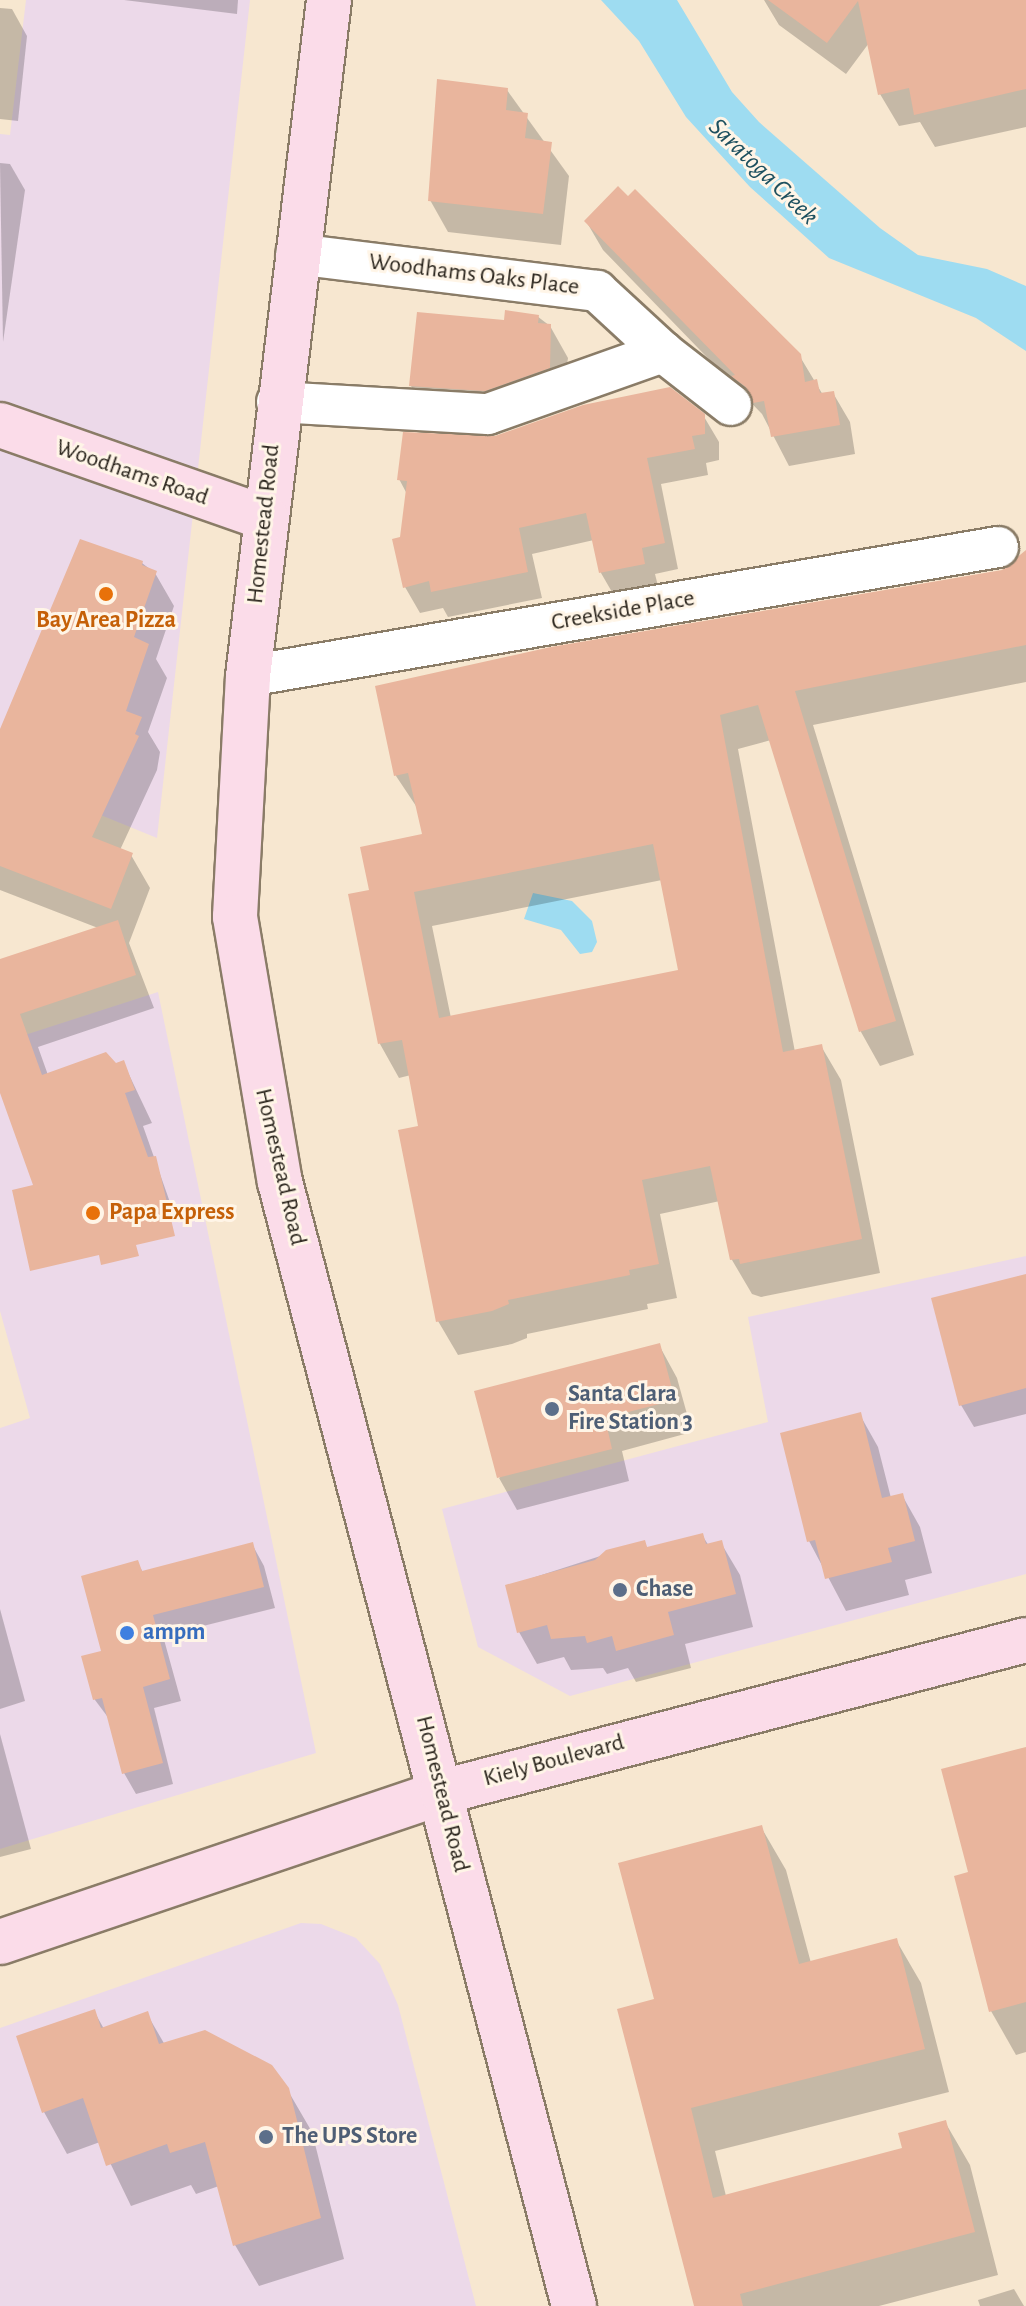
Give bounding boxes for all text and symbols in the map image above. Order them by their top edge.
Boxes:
water label: Saratoga Creek [702,112,824,232]
street label: Woodhams Oaks Place [367,248,581,302]
street label: Woodhams Road [52,433,212,513]
street label: Homestead Road [241,443,287,605]
street label: Creekside Place [549,584,697,638]
marker: Bay Area Pizza [97,585,115,603]
place label: Bay Area Pizza [36,607,176,635]
street label: Homestead Road [248,1086,312,1248]
place label: Papa Express [109,1199,235,1227]
marker: Papa Express [84,1204,102,1222]
place label: Santa Clara Fire Station 3 [568,1381,693,1437]
marker: Santa Clara Fire Station 3 [543,1400,561,1418]
place label: Chase [636,1576,693,1604]
marker: Chase [611,1581,629,1599]
place label: ampm [143,1619,205,1647]
marker: ampm [118,1624,136,1642]
street label: Homestead Road [409,1713,475,1875]
street label: Kiely Boulevard [480,1728,628,1794]
place label: The UPS Store [282,2123,417,2151]
marker: The UPS Store [257,2128,275,2146]

